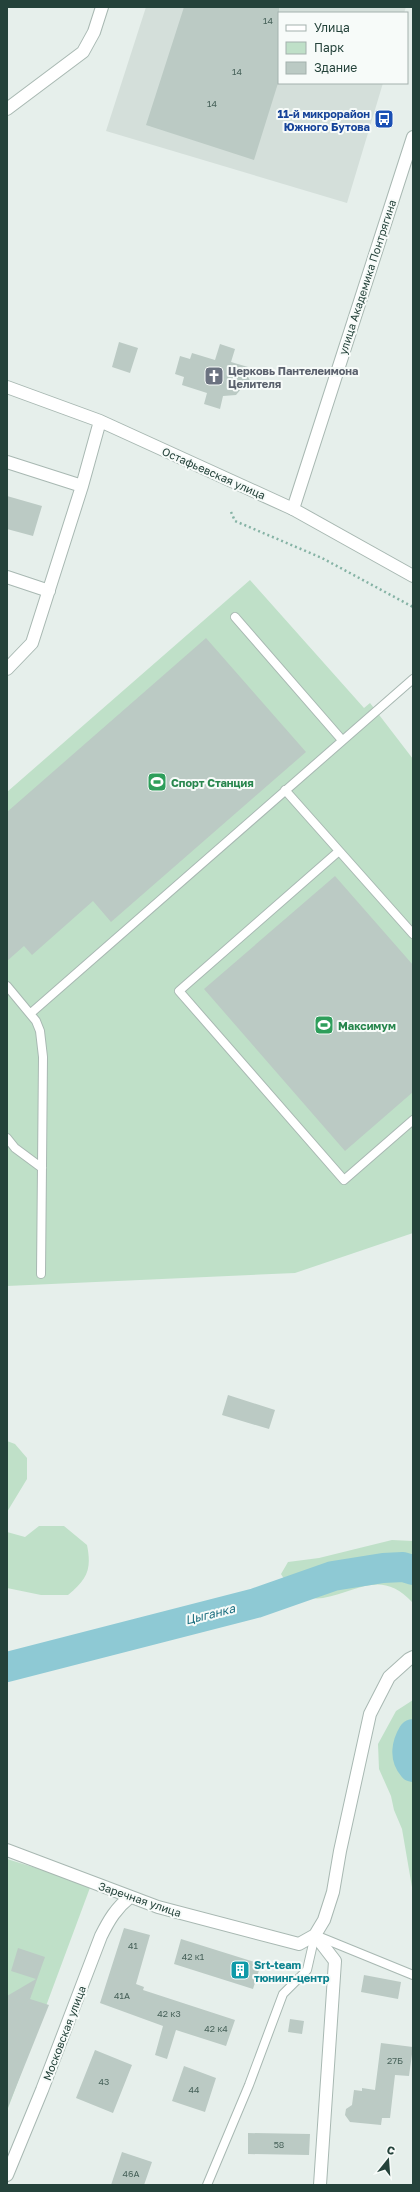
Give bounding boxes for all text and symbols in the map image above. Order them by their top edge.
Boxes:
legend [278,12,408,84]
house number: 14 [263,15,273,26]
text: Улица [314,20,350,35]
text: Парк [314,40,344,55]
text: Здание [314,60,357,75]
house number: 14 [232,66,242,77]
house number: 14 [207,98,217,109]
place label: 11-й микрорайон Южного Бутова [277,107,370,133]
bus stop icon: 11-й микрорайон Южного Бутова [373,108,395,130]
street label: улица Академика Понтрягина [336,198,398,356]
place label: Церковь Пантелеимона Целителя [228,364,358,390]
church icon: Церковь Пантелеимона Целителя [203,365,225,387]
street label: Остафьевская улица [160,444,268,502]
sports icon: Спорт Станция [146,771,168,793]
place label: Спорт Станция [171,776,254,789]
sports icon: Максимум [313,1014,335,1036]
place label: Максимум [338,1019,396,1032]
water label: Цыганка [183,1600,238,1627]
street label: Заречная улица [97,1879,183,1919]
house number: 41 [128,1940,139,1951]
house number: 42 к1 [182,1951,205,1962]
place label: Srt-team тюнинг-центр [254,1958,330,1984]
building icon: Srt-team тюнинг-центр [229,1959,251,1981]
street label: Московская улица [40,1984,88,2082]
house number: 41А [114,1990,130,2001]
house number: 42 к3 [157,2008,181,2019]
house number: 42 к4 [204,2023,228,2034]
house number: 27Б [387,2055,403,2066]
house number: 43 [99,2076,109,2087]
house number: 44 [189,2084,200,2095]
house number: 58 [274,2139,284,2150]
north arrow [368,2140,408,2180]
text: С [385,2143,397,2157]
house number: 46А [123,2168,139,2179]

